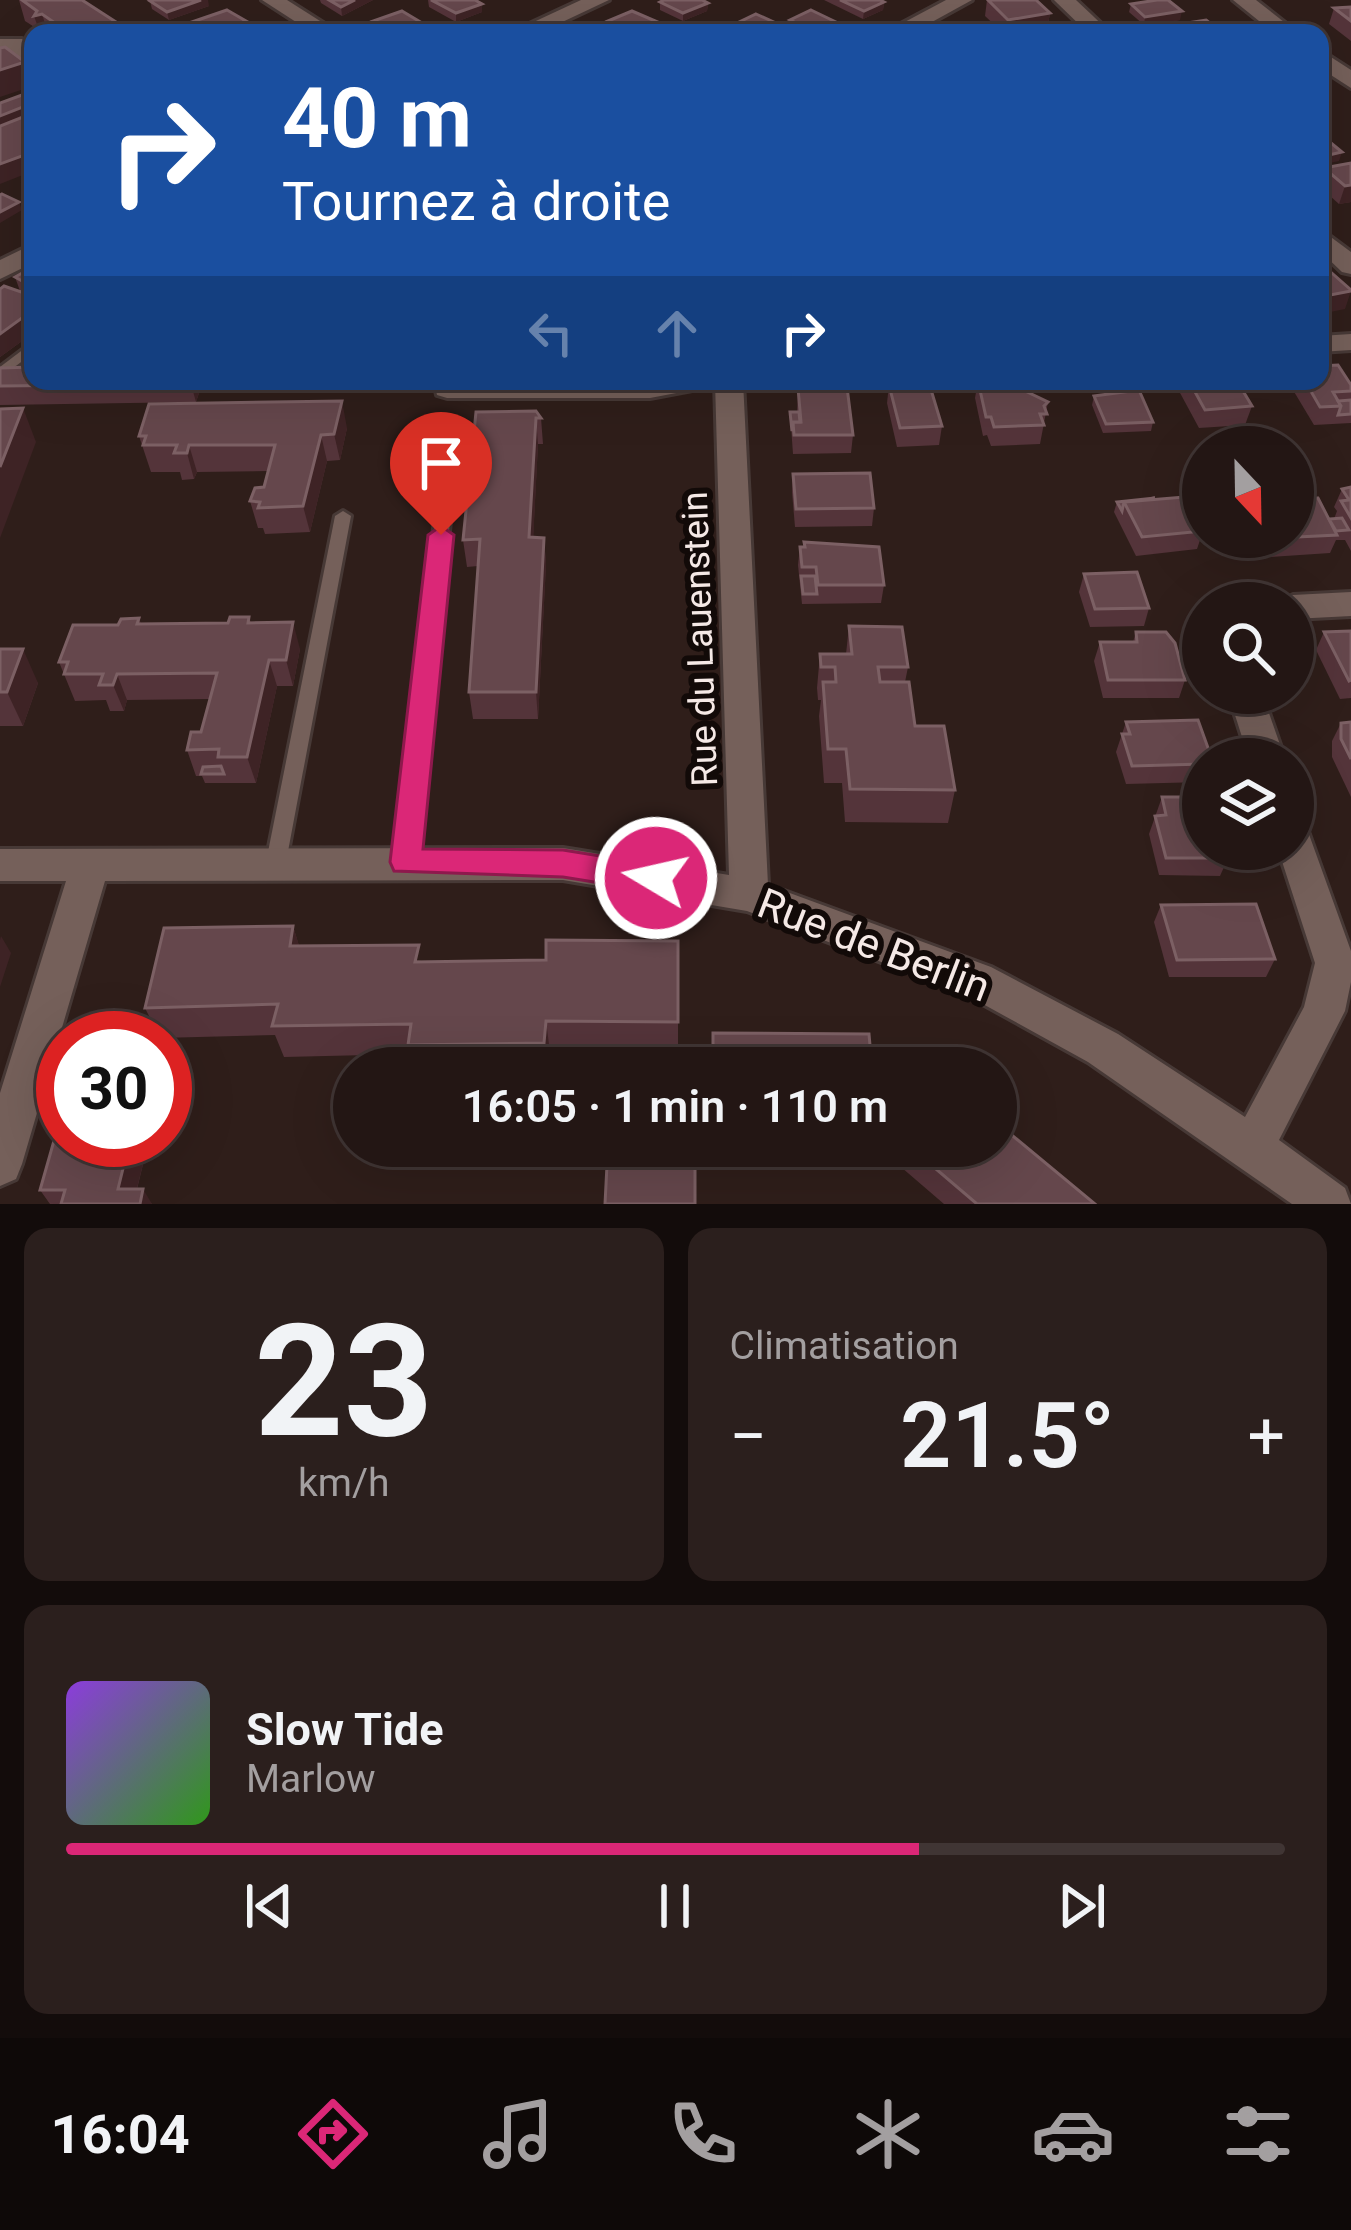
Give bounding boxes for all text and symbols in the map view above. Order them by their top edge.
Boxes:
text: 40 m [282,69,472,168]
icon: right [84,72,240,228]
text: Tournez à droite [282,170,670,233]
icon: left [518,300,584,366]
icon: ahead [644,300,710,366]
icon: right [770,300,836,366]
pin [390,412,492,535]
north arrow [1182,426,1314,558]
map controls [1182,426,1314,870]
icon: arrive [408,430,474,496]
street label: Rue du Lauenstein [674,491,726,787]
button: search [1182,582,1314,714]
button: layers [1182,738,1314,870]
position arrow [593,815,719,941]
street label: Rue de Berlin [751,878,997,1012]
speed limit sign: 30 [36,1011,192,1167]
text: 16:05 · 1 min · 110 m [462,1080,888,1133]
text: 23 [254,1290,433,1473]
text: Climatisation [730,1323,959,1369]
text: 21.5° [900,1384,1115,1489]
text: − [730,1398,767,1475]
text: + [1248,1398,1285,1475]
text: km/h [298,1460,390,1506]
text: Slow Tide [246,1703,444,1756]
text: Marlow [246,1756,376,1802]
icon: previous [236,1873,302,1939]
icon: pause [642,1873,708,1939]
icon: next [1049,1873,1115,1939]
icon: directions [291,2092,375,2176]
icon: music [476,2092,560,2176]
icon: phone [661,2092,745,2176]
icon: climate [846,2092,930,2176]
icon: car [1031,2092,1115,2176]
icon: filters [1216,2092,1300,2176]
text: 16:04 [51,2103,190,2166]

